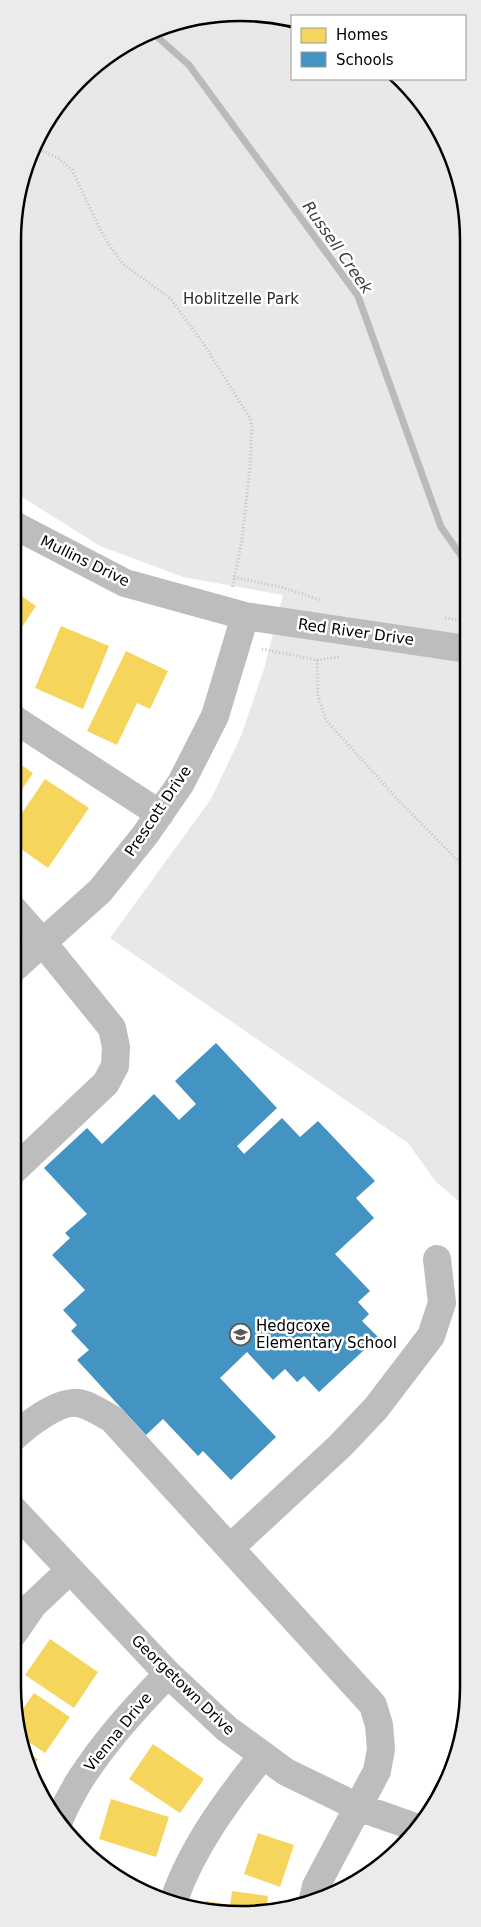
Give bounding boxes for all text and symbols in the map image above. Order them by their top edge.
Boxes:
legend [291,15,466,80]
text: Homes [336,26,388,44]
text: Schools [336,51,394,69]
water label: Russell Creek [299,197,377,298]
park label: Hoblitzelle Park [183,290,299,308]
street label: Mullins Drive [37,532,133,590]
street label: Red River Drive [297,615,415,649]
street label: Prescott Drive [121,762,195,860]
place label: Hedgcoxe Elementary School [256,1317,397,1352]
school or university icon: Hedgcoxe Elementary School [228,1323,252,1347]
street label: Georgetown Drive [128,1631,238,1739]
street label: Vienna Drive [81,1689,155,1775]

